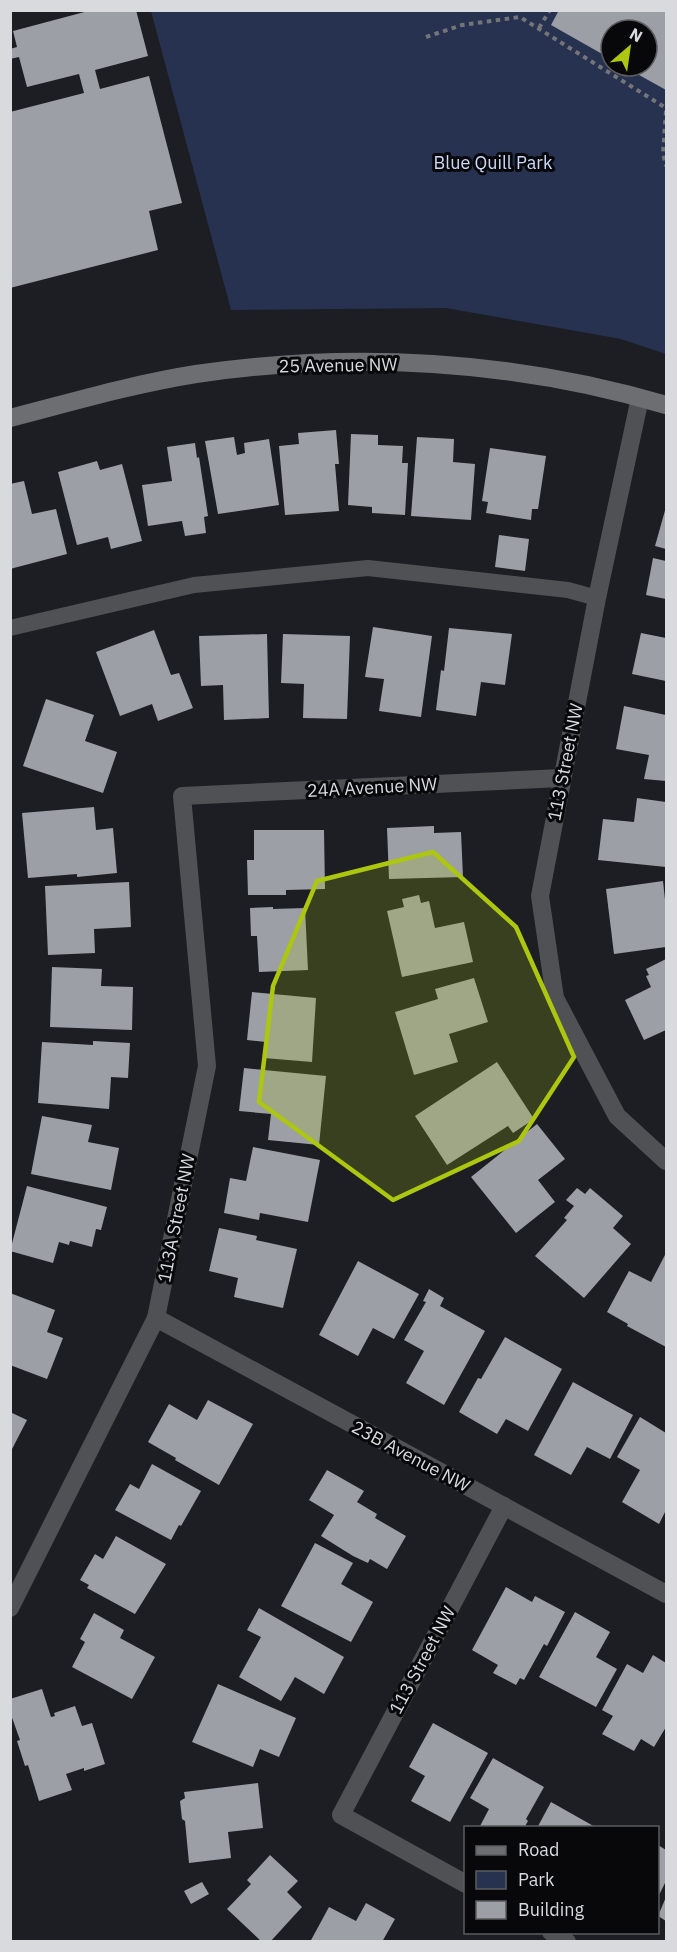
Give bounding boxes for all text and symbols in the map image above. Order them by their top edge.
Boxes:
north arrow [599,18,659,78]
text: N [626,23,646,46]
park label: Blue Quill Park [434,151,553,174]
street label: 25 Avenue NW [278,352,398,378]
street label: 113 Street NW [542,701,588,823]
street label: 24A Avenue NW [306,772,438,802]
street label: 113A Street NW [152,1152,200,1284]
street label: 23B Avenue NW [348,1415,474,1497]
street label: 113 Street NW [384,1602,460,1718]
legend [464,1826,659,1934]
text: Road [518,1838,559,1861]
text: Park [518,1868,555,1891]
text: Building [518,1898,585,1921]

